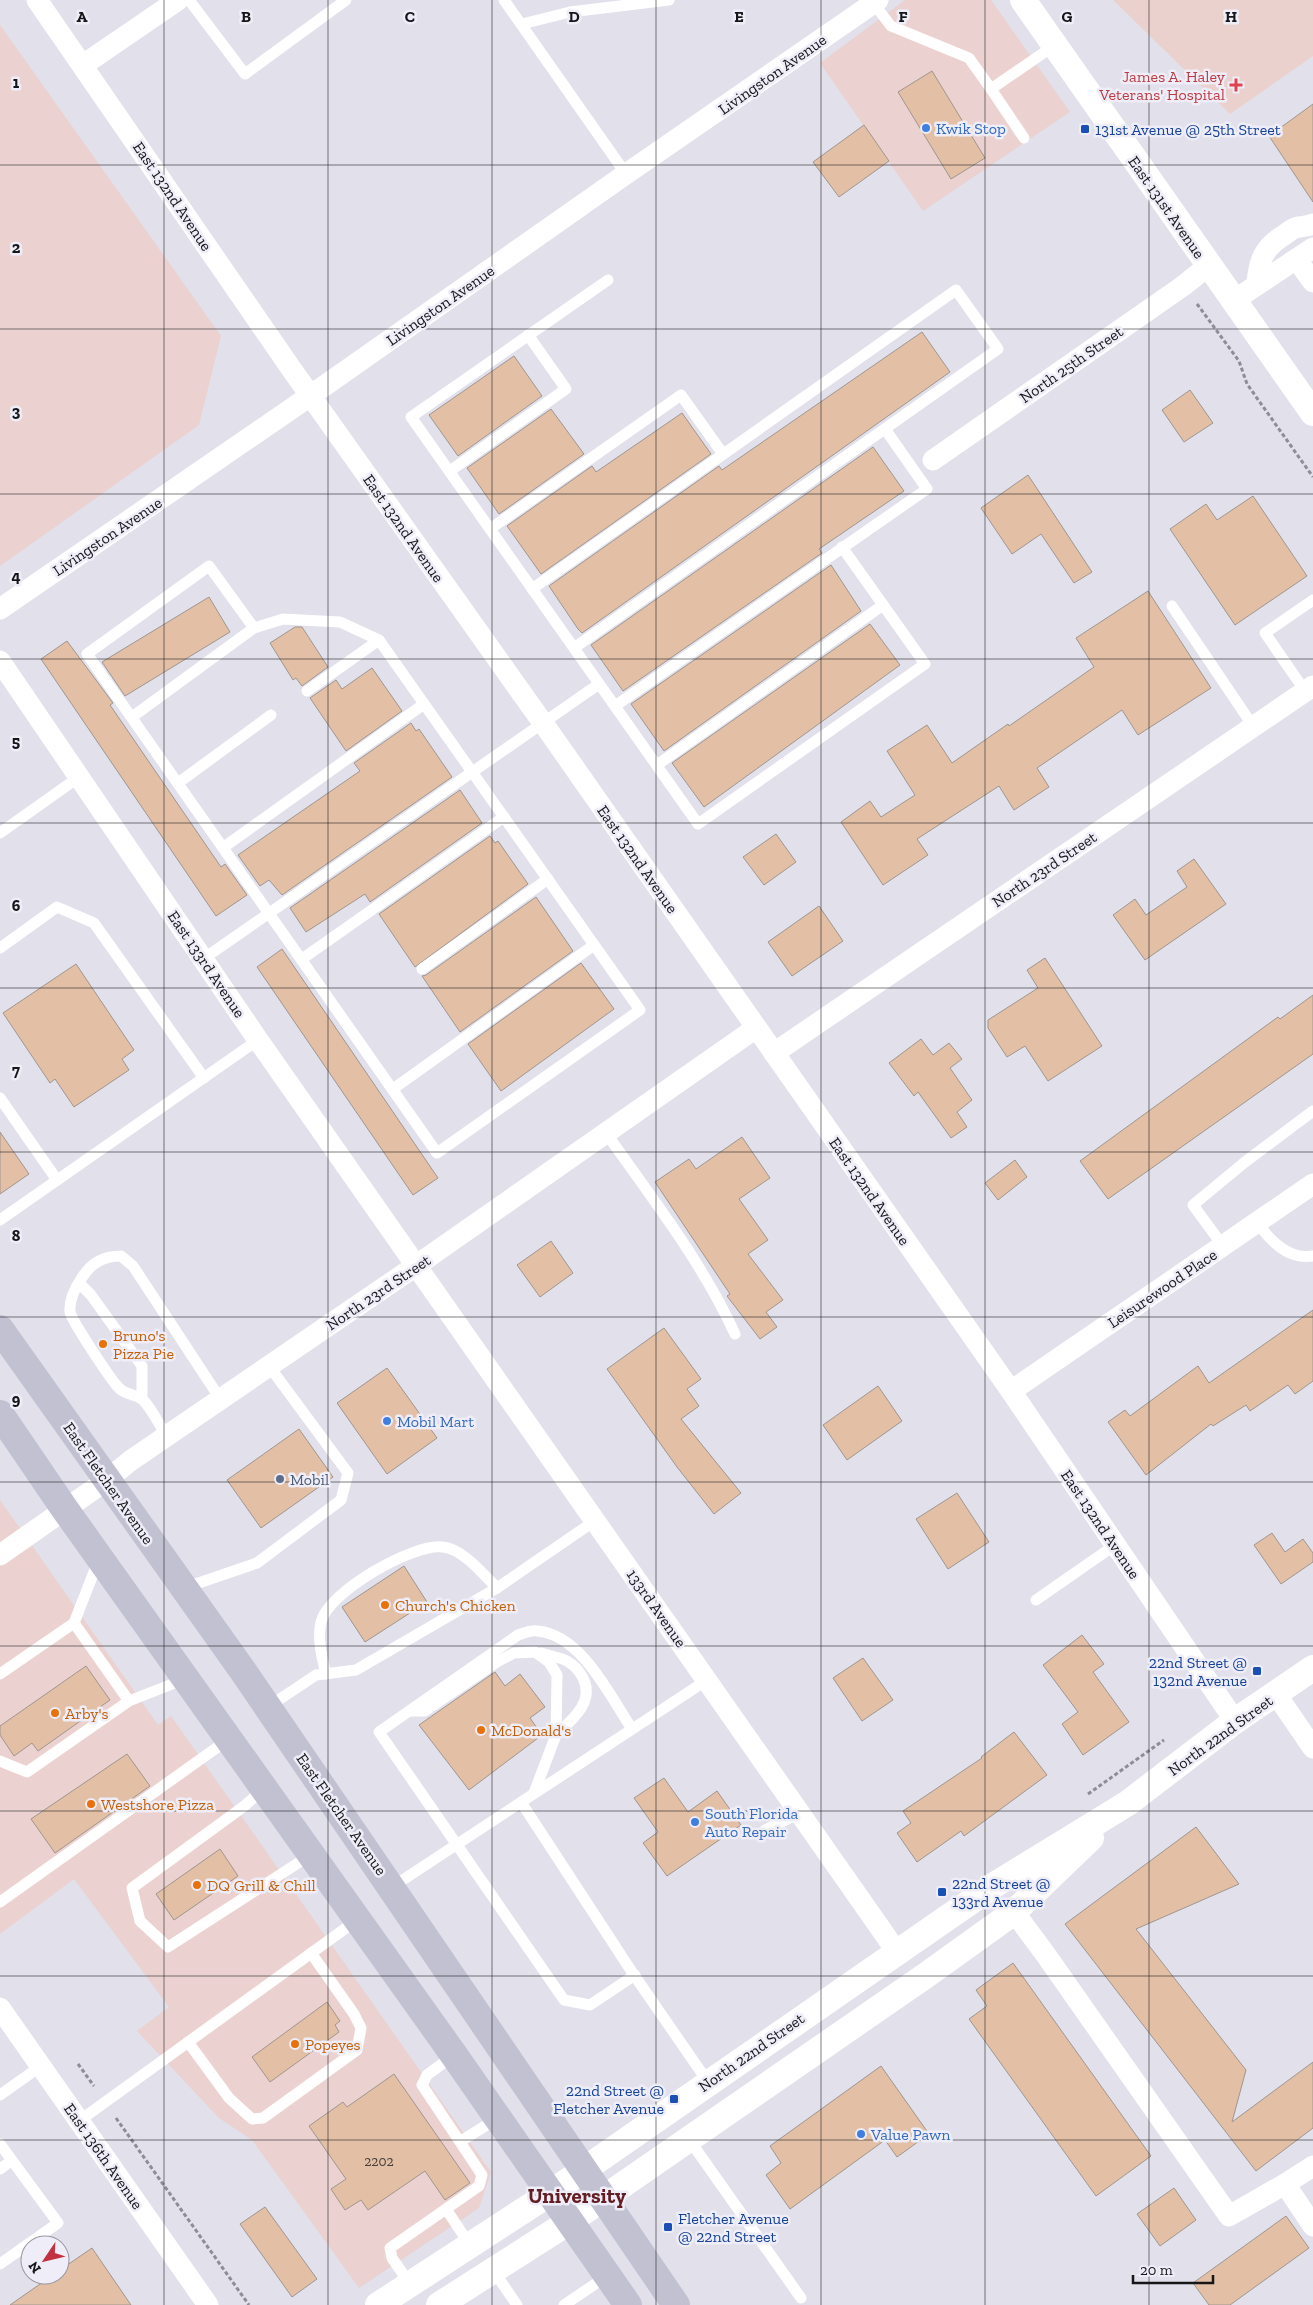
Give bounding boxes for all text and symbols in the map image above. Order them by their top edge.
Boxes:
text: A [77,7,88,26]
text: B [241,7,251,26]
text: C [405,7,415,26]
text: D [568,7,580,26]
text: E [734,7,744,26]
text: F [898,7,908,26]
text: G [1062,7,1073,26]
text: H [1225,7,1237,26]
street label: Livingston Avenue [715,30,830,119]
place label: James A. Haley Veterans' Hospital [1098,67,1226,104]
text: 1 [13,73,20,92]
marker: James A. Haley Veterans' Hospital [1229,78,1243,92]
place label: Kwik Stop [936,119,1006,138]
place label: 131st Avenue @ 25th Street [1095,120,1281,139]
marker: Kwik Stop [920,122,932,134]
marker: 131st Avenue @ 25th Street [1079,123,1091,135]
street label: East 132nd Avenue [129,138,216,255]
street label: East 131st Avenue [1124,152,1209,262]
text: 2 [12,238,21,257]
street label: Livingston Avenue [383,261,498,350]
street label: North 25th Street [1016,322,1127,407]
text: 3 [12,402,21,421]
street label: East 132nd Avenue [359,471,448,586]
street label: Livingston Avenue [49,493,166,580]
text: 4 [11,567,21,586]
text: 5 [12,732,20,751]
street label: East 132nd Avenue [593,802,682,917]
street label: North 23rd Street [988,827,1100,911]
text: 6 [12,896,21,915]
street label: East 133rd Avenue [164,907,249,1021]
text: 7 [12,1061,20,1080]
street label: East 132nd Avenue [825,1134,914,1249]
text: 8 [12,1226,21,1245]
street label: Leisurewood Place [1104,1245,1221,1332]
street label: North 23rd Street [322,1250,434,1334]
place label: Bruno's Pizza Pie [113,1326,174,1363]
marker: Bruno's Pizza Pie [97,1338,109,1350]
text: 9 [12,1390,21,1409]
place label: Mobil Mart [397,1412,474,1431]
marker: Mobil Mart [381,1415,393,1427]
street label: East Fletcher Avenue [59,1419,158,1548]
street label: East 132nd Avenue [1057,1466,1144,1583]
place label: Mobil [290,1470,329,1489]
marker: Mobil [274,1473,286,1485]
street label: 133rd Avenue [623,1566,691,1651]
place label: Church's Chicken [395,1596,517,1615]
marker: Church's Chicken [379,1599,391,1611]
place label: 22nd Street @ 132nd Avenue [1149,1653,1247,1690]
marker: 22nd Street @ 132nd Avenue [1251,1665,1263,1677]
street label: North 22nd Street [1164,1691,1276,1780]
place label: Arby's [65,1704,109,1723]
marker: Arby's [49,1707,61,1719]
place label: McDonald's [491,1721,571,1740]
marker: McDonald's [475,1724,487,1736]
street label: East Fletcher Avenue [292,1750,391,1879]
place label: Westshore Pizza [101,1795,214,1814]
marker: Westshore Pizza [85,1798,97,1810]
place label: South Florida Auto Repair [705,1804,798,1841]
marker: South Florida Auto Repair [689,1816,701,1828]
place label: 22nd Street @ 133rd Avenue [952,1874,1050,1911]
place label: DQ Grill & Chill [207,1876,316,1895]
marker: DQ Grill & Chill [191,1879,203,1891]
marker: 22nd Street @ 133rd Avenue [936,1886,948,1898]
street label: North 22nd Street [695,2009,808,2096]
place label: Popeyes [305,2035,361,2054]
marker: Popeyes [289,2038,301,2050]
place label: 22nd Street @ Fletcher Avenue [553,2081,664,2118]
marker: 22nd Street @ Fletcher Avenue [668,2093,680,2105]
street label: East 136th Avenue [60,2100,147,2213]
place label: Value Pawn [870,2125,951,2144]
marker: Value Pawn [855,2128,867,2140]
house number: 2202 [364,2153,394,2170]
district label: University [528,2183,626,2208]
place label: Fletcher Avenue @ 22nd Street [678,2209,789,2246]
marker: Fletcher Avenue @ 22nd Street [662,2221,674,2233]
north arrow [20,2235,70,2285]
scale bar [1133,2252,1213,2284]
text: N [25,2258,45,2276]
text: 20 m [1140,2261,1173,2279]

